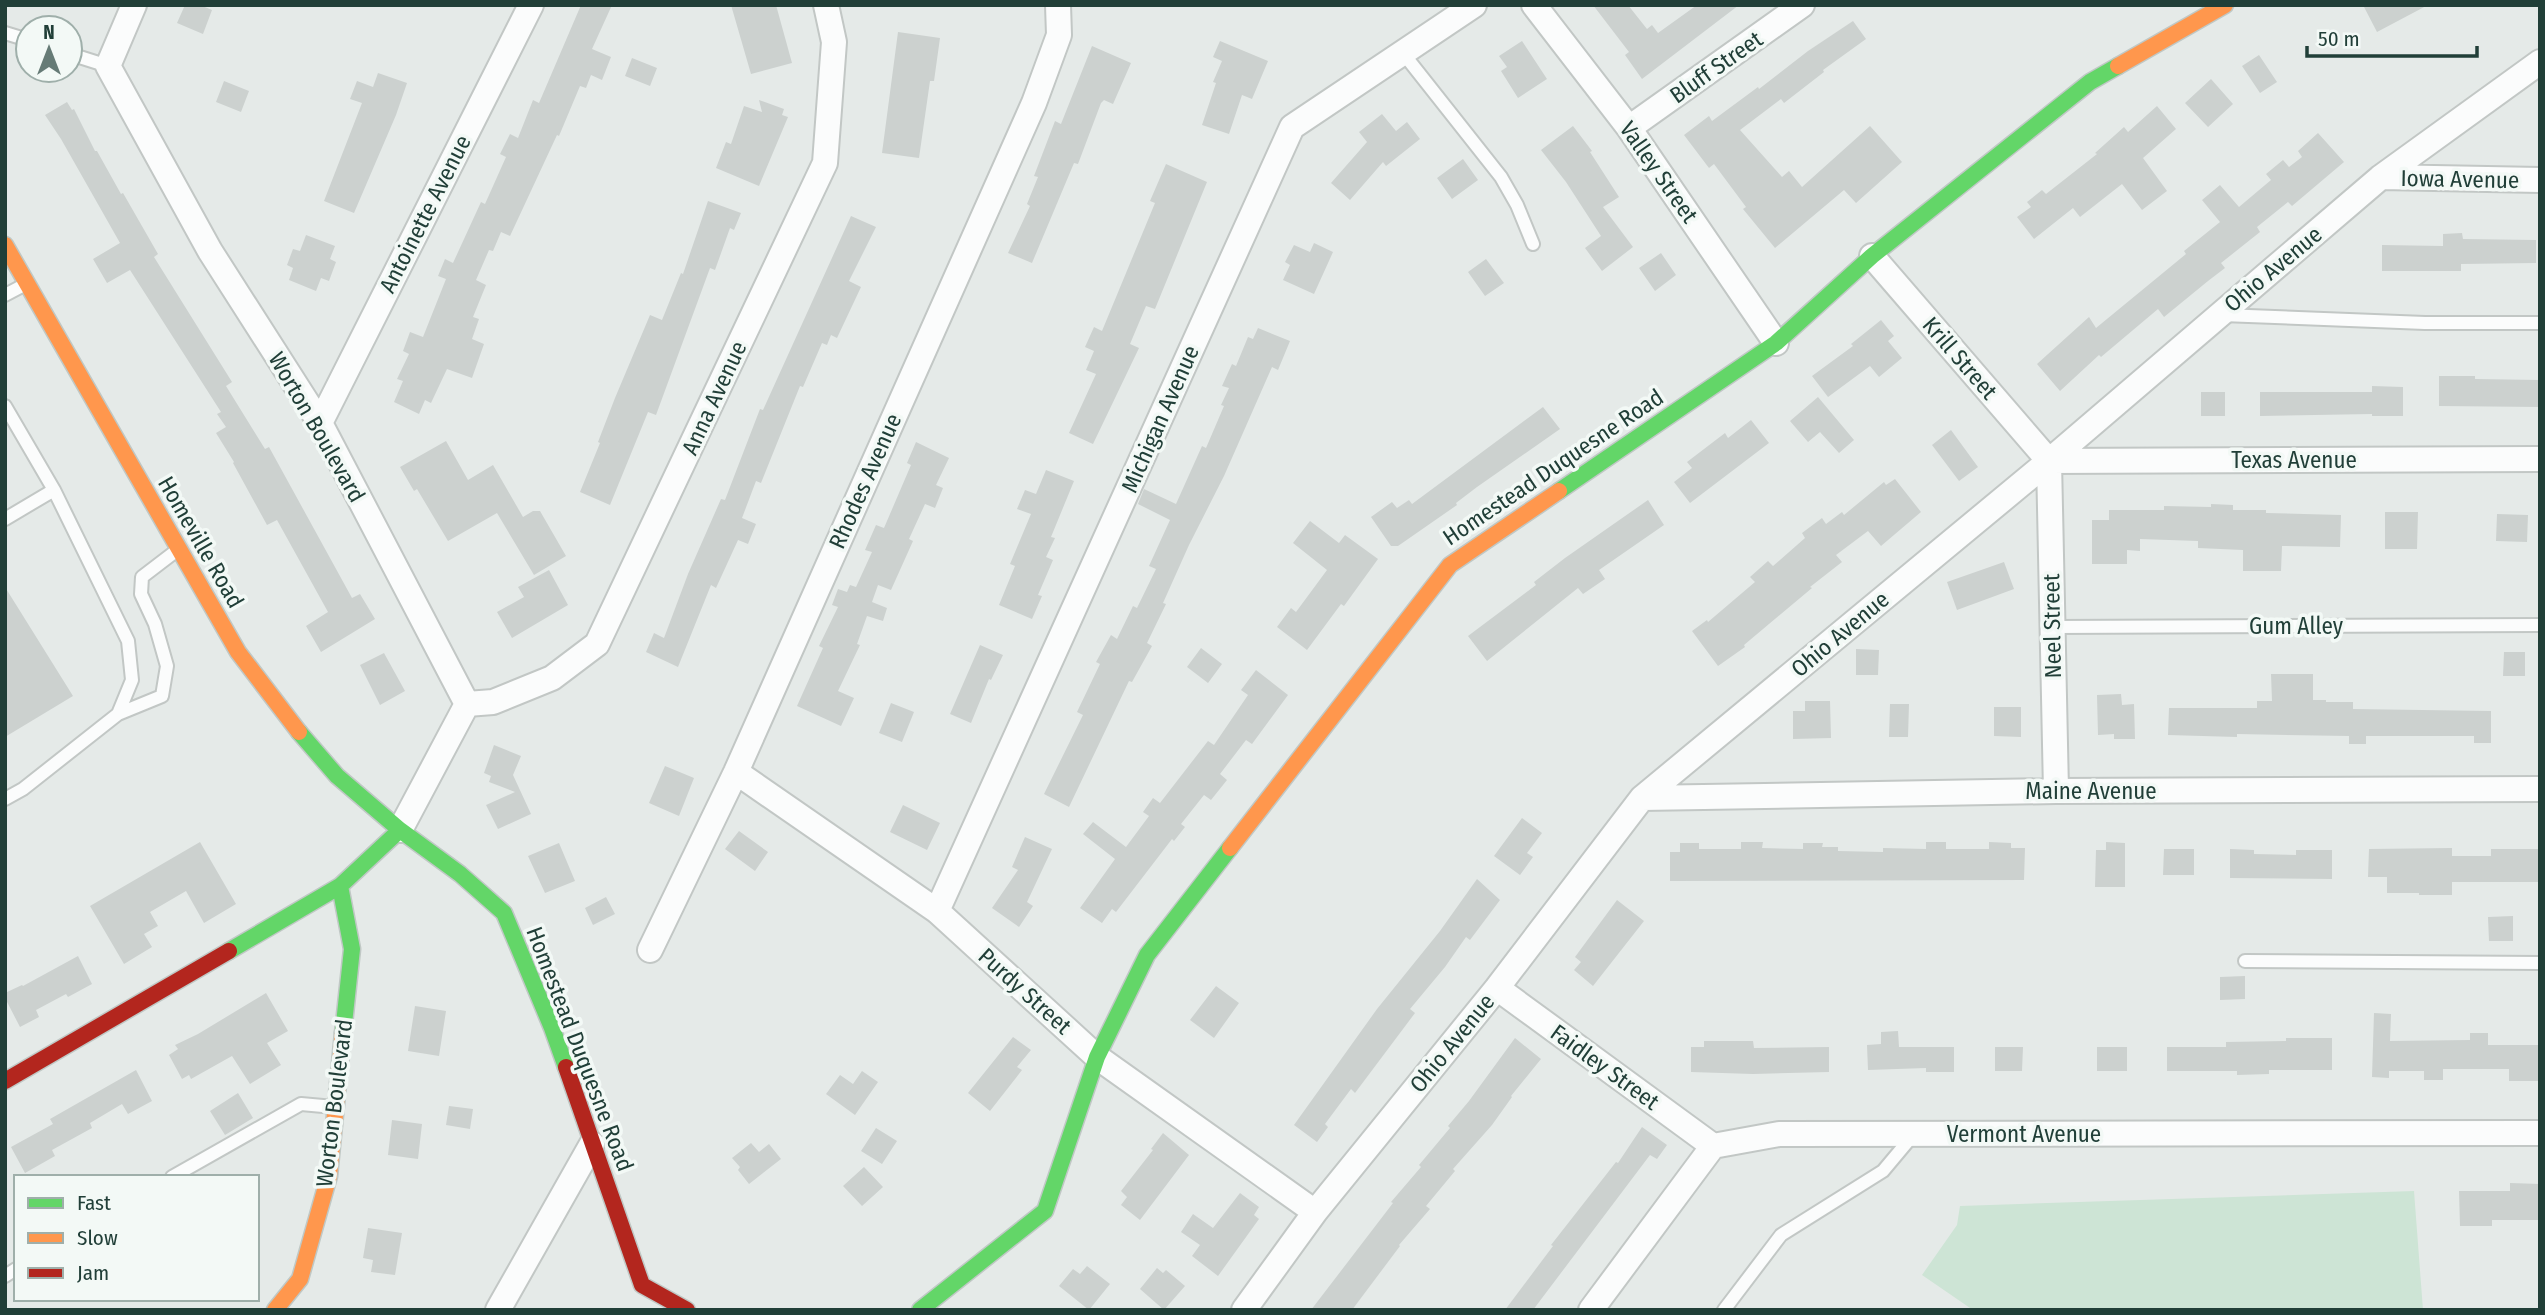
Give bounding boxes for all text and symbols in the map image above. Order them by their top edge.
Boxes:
north arrow [14,14,84,84]
scale bar [2307,14,2477,58]
text: N [43,21,55,44]
street label: Bluff Street [1664,25,1768,109]
text: 50 m [2318,26,2360,52]
street label: Valley Street [1614,116,1704,228]
street label: Antoinette Avenue [373,130,477,298]
street label: Iowa Avenue [2400,164,2520,194]
street label: Ohio Avenue [2218,220,2328,318]
street label: Krill Street [1917,311,2004,405]
street label: Anna Avenue [676,337,752,459]
street label: Michigan Avenue [1115,341,1205,497]
street label: Worton Boulevard [263,347,371,507]
street label: Homestead Duquesne Road [1438,383,1668,551]
street label: Rhodes Avenue [823,409,907,553]
street label: Texas Avenue [2231,446,2357,474]
street label: Homeville Road [152,471,250,613]
street label: Neel Street [2037,573,2067,679]
street label: Ohio Avenue [1785,585,1895,683]
street label: Gum Alley [2249,612,2344,640]
street label: Maine Avenue [2025,777,2157,805]
street label: Homestead Duquesne Road [520,923,640,1175]
street label: Purdy Street [973,942,1078,1040]
street label: Ohio Avenue [1404,988,1500,1098]
street label: Worton Boulevard [310,1018,358,1188]
street label: Faidley Street [1545,1018,1665,1116]
street label: Vermont Avenue [1947,1120,2101,1148]
legend [14,1175,259,1301]
text: Fast [77,1190,111,1216]
text: Slow [77,1225,118,1251]
text: Jam [77,1260,109,1286]

